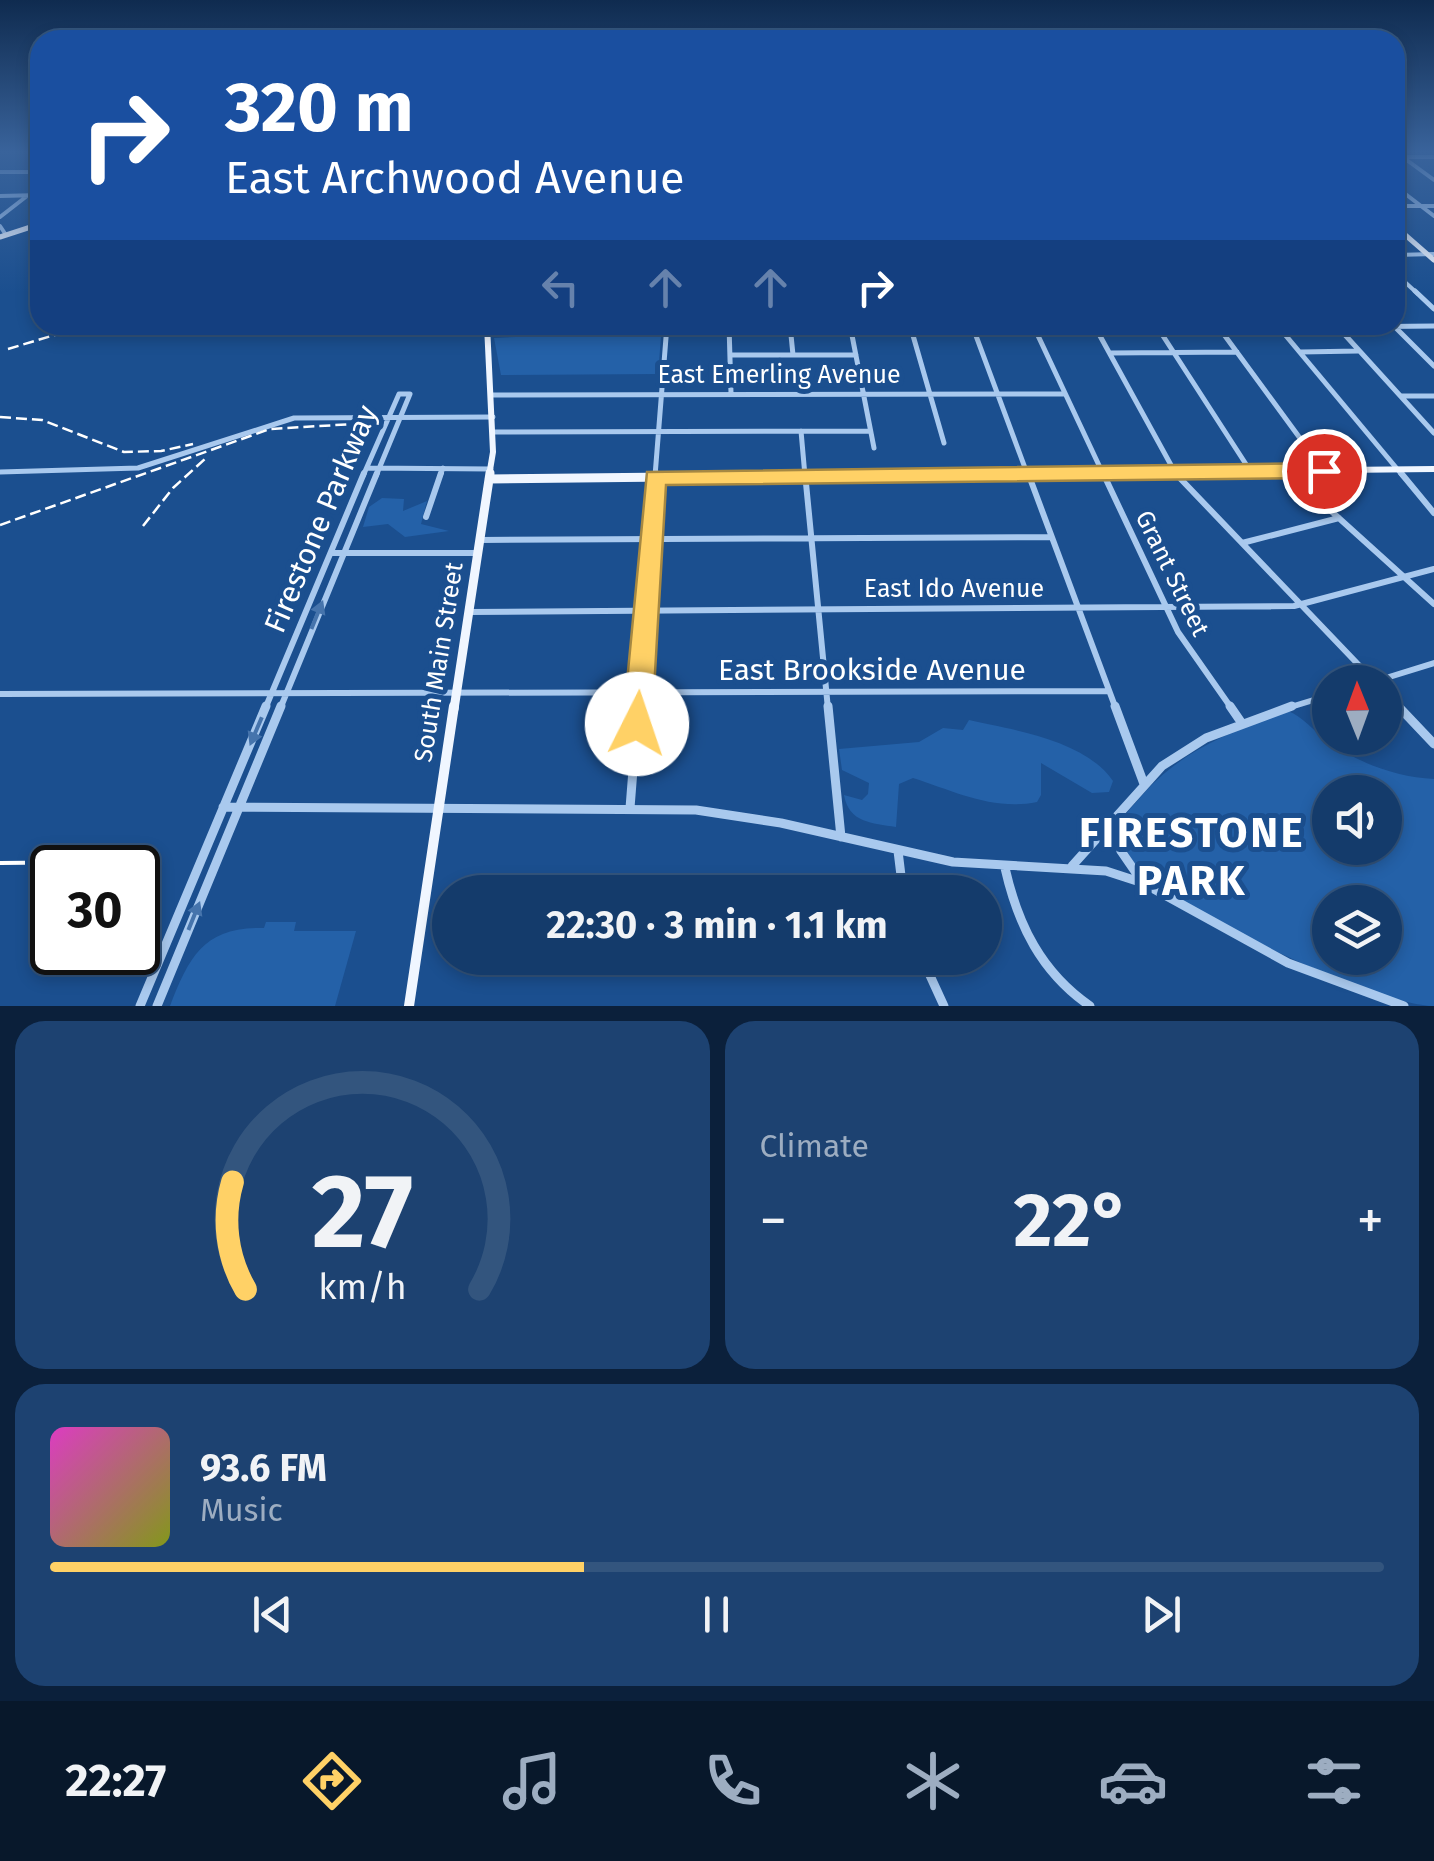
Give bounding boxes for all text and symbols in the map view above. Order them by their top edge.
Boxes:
text: 320 m [225,66,414,150]
icon: right [60,70,190,200]
text: East Archwood Avenue [225,151,684,205]
icon: left [533,260,588,315]
icon: ahead [638,260,693,315]
icon: ahead [743,260,798,315]
icon: right [848,260,903,315]
street label: East Emerling Avenue [657,360,901,390]
street label: Firestone Parkway [257,400,385,638]
pin [1282,429,1367,514]
icon: arrive [1297,444,1352,499]
street label: Grant Street [1129,506,1216,642]
street label: South Main Street [408,559,470,764]
street label: East Ido Avenue [864,574,1044,604]
one-way arrow [310,600,326,630]
street label: East Brookside Avenue [718,652,1026,688]
north arrow [1312,665,1402,755]
map controls [1312,665,1402,975]
position arrow [585,672,689,776]
one-way arrow [248,716,264,746]
button: sound [1312,775,1402,865]
district label: FIRESTONE PARK [1079,808,1305,906]
speed limit sign: 30 [30,845,160,975]
button: layers [1312,885,1402,975]
one-way arrow [186,901,202,931]
text: 22:30 · 3 min · 1.1 km [546,902,888,948]
text: Climate [760,1127,869,1165]
text: 27 [312,1150,413,1275]
text: 22° [1013,1176,1130,1266]
text: − [760,1188,787,1254]
text: + [1357,1188,1384,1254]
text: km/h [318,1266,406,1308]
text: 93.6 FM [200,1445,327,1491]
text: Music [200,1491,283,1529]
icon: previous [245,1587,300,1642]
icon: pause [689,1587,744,1642]
icon: next [1134,1587,1189,1642]
icon: directions [297,1746,367,1816]
icon: music [497,1746,567,1816]
icon: phone [698,1746,768,1816]
icon: climate [898,1746,968,1816]
icon: car [1098,1746,1168,1816]
icon: filters [1299,1746,1369,1816]
text: 22:27 [65,1754,166,1808]

